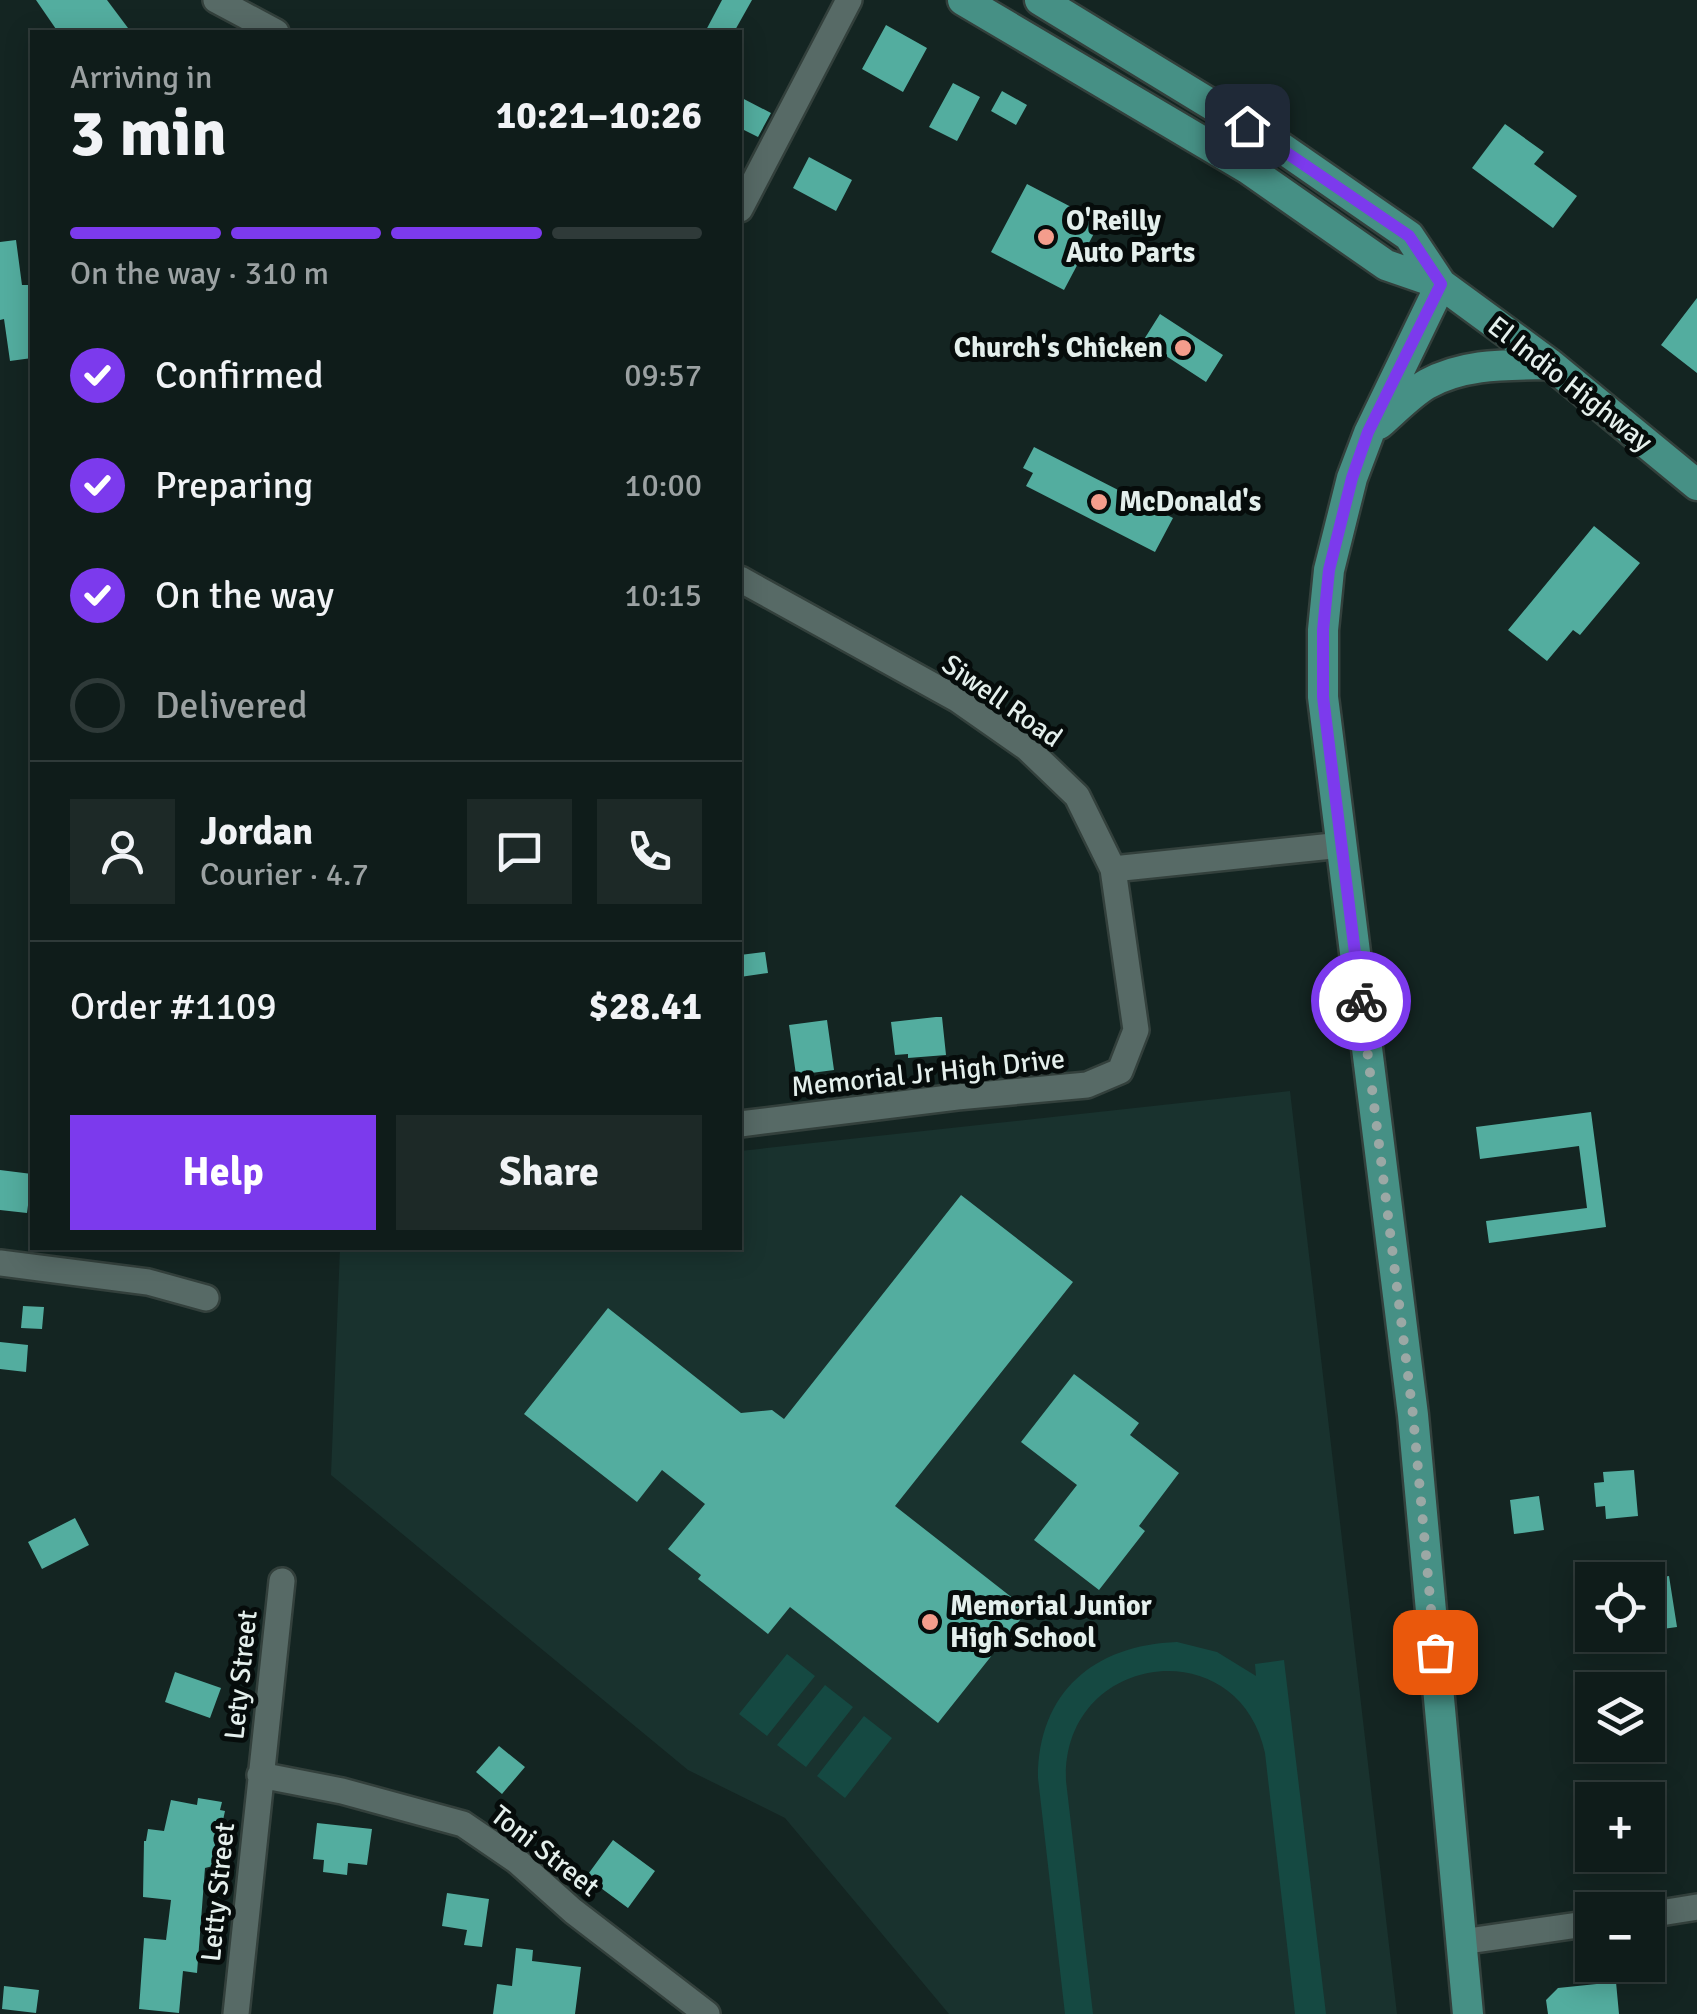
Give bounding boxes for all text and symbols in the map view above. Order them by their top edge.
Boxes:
text: Arriving in [70,58,212,97]
pin [1205,84,1290,169]
text: 10:21–10:26 [496,92,702,139]
text: 3 min [70,94,227,174]
icon: home [1220,99,1275,154]
place label: O'Reilly Auto Parts [1066,204,1195,270]
marker: O'Reilly Auto Parts [1035,226,1057,248]
text: On the way · 310 m [70,254,329,293]
street label: El Indio Highway [1481,309,1659,459]
place label: Church's Chicken [954,331,1163,365]
marker: Church's Chicken [1172,337,1194,359]
icon: check [70,348,125,403]
text: Confirmed [155,352,324,399]
text: 09:57 [624,356,702,395]
icon: check [70,458,125,513]
text: Preparing [155,462,313,509]
text: 10:00 [624,466,702,505]
place label: McDonald's [1119,485,1261,519]
marker: McDonald's [1088,491,1110,513]
icon: check [70,568,125,623]
text: On the way [155,572,334,619]
text: 10:15 [624,576,702,615]
street label: Siwell Road [935,647,1069,755]
text: Delivered [155,682,308,729]
button: person [70,799,175,904]
button: chat [467,799,572,904]
button: phone [597,799,702,904]
text: Jordan [200,808,313,855]
text: Courier · 4.7 [200,855,369,894]
courier [1311,951,1411,1051]
icon: bike [1334,974,1389,1029]
text: Order #1109 [70,983,277,1030]
text: $28.41 [589,983,702,1030]
street label: Memorial Jr High Drive [790,1042,1066,1104]
button: Help [70,1115,376,1230]
button: Share [396,1115,702,1230]
map controls [1575,1562,1665,1982]
button: locate [1575,1562,1665,1652]
place label: Memorial Junior High School [950,1589,1153,1655]
street label: Lety Street [217,1608,265,1741]
pin [1393,1610,1478,1695]
marker: Memorial Junior High School [919,1611,941,1633]
icon: bag [1408,1625,1463,1680]
button: layers [1575,1672,1665,1762]
button: + [1575,1782,1665,1872]
street label: Toni Street [484,1798,606,1904]
street label: Letty Street [194,1821,242,1963]
button: − [1575,1892,1665,1982]

